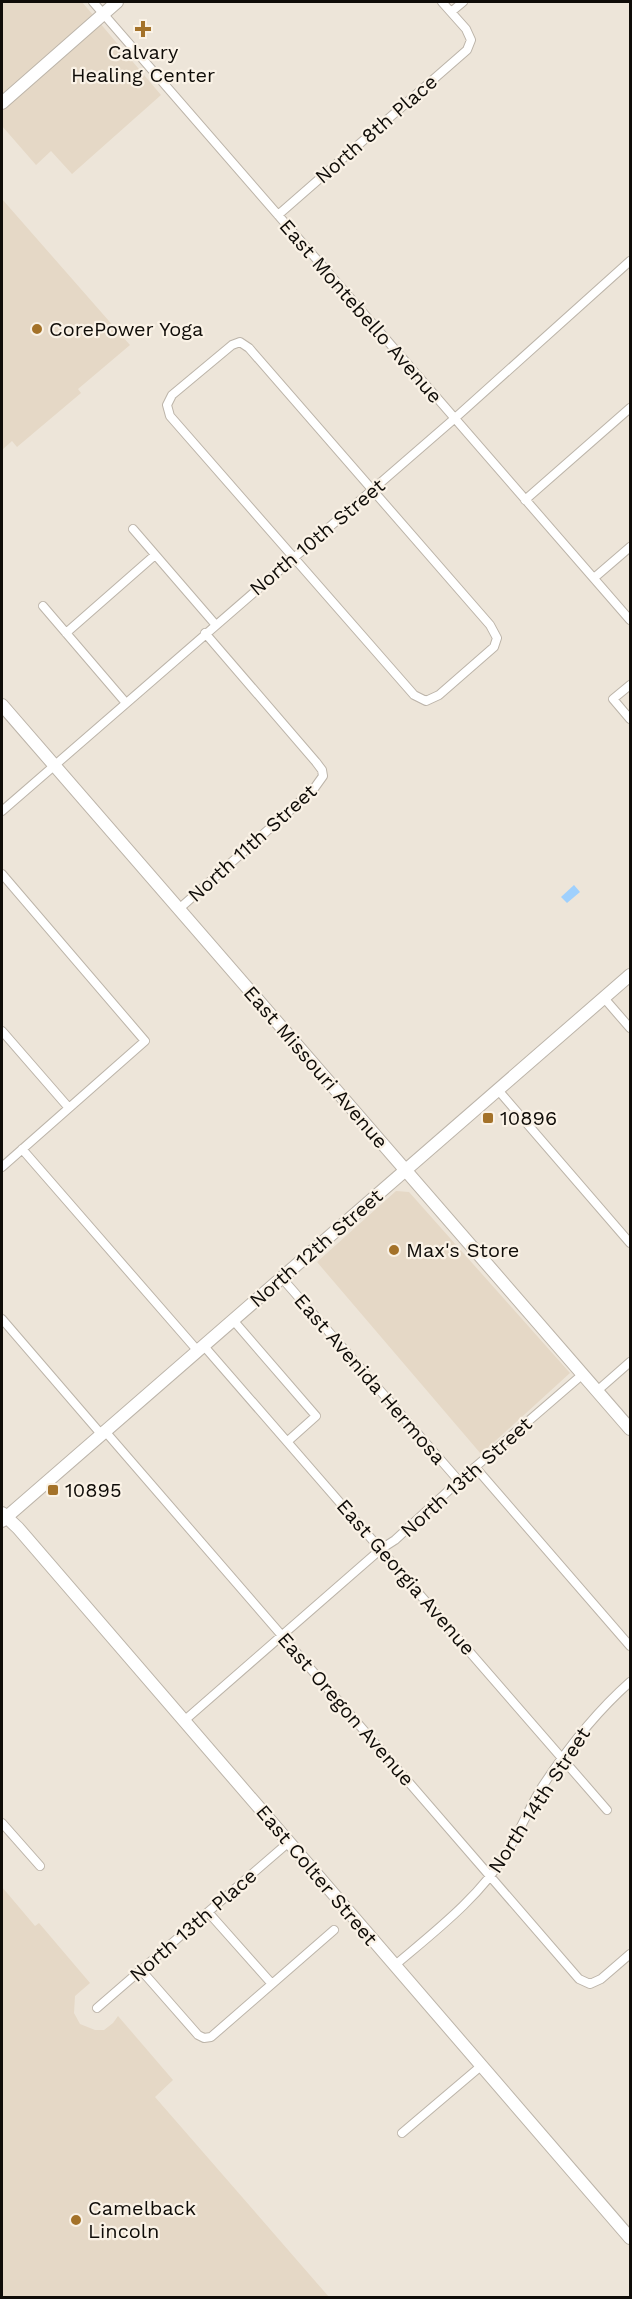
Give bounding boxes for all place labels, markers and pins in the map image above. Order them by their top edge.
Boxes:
marker: Calvary Healing Center [134,20,152,38]
place label: Calvary Healing Center [71,40,215,87]
place label: CorePower Yoga [49,317,203,341]
marker: CorePower Yoga [30,322,44,336]
place label: 10896 [500,1106,557,1130]
marker: 10896 [481,1111,495,1125]
place label: Max's Store [406,1238,519,1262]
marker: Max's Store [387,1243,401,1257]
place label: 10895 [65,1478,122,1502]
marker: 10895 [46,1483,60,1497]
place label: Camelback Lincoln [88,2196,196,2243]
marker: Camelback Lincoln [69,2213,83,2227]

